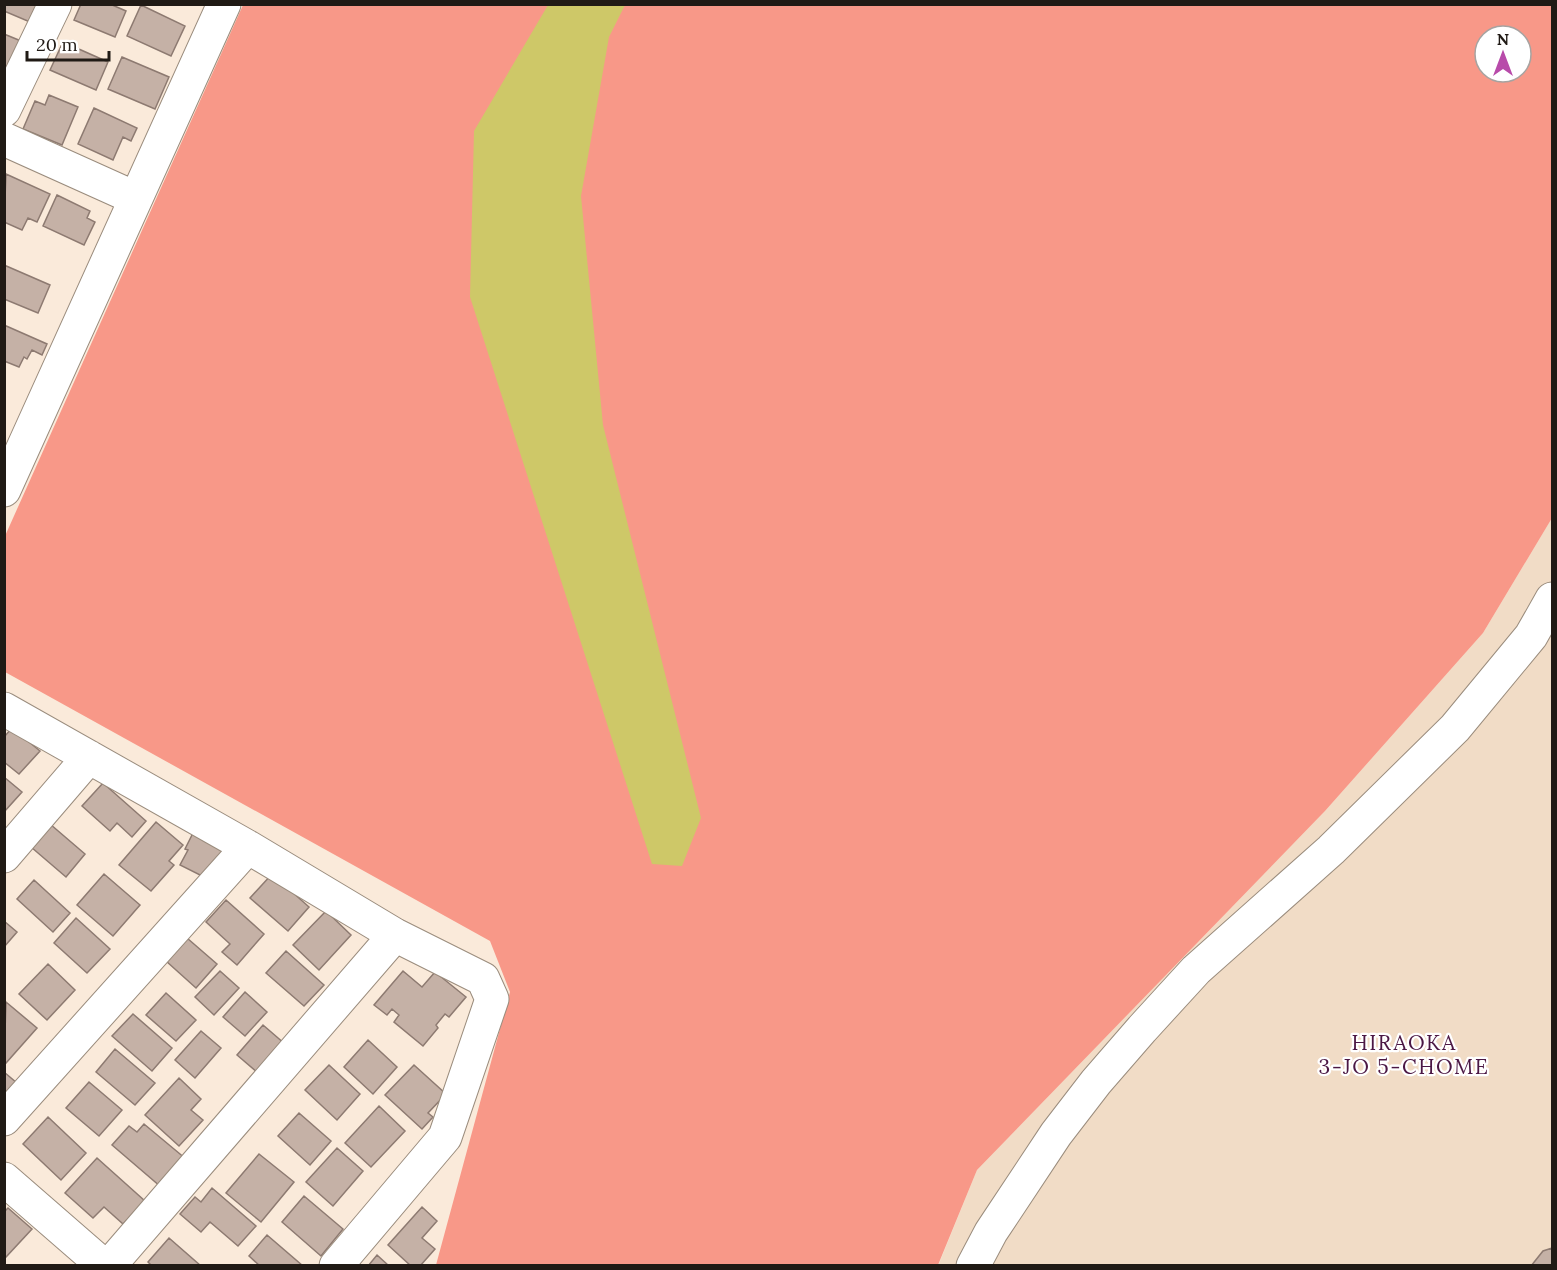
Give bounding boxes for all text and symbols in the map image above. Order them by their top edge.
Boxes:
scale bar [27,24,110,62]
north arrow [1473,24,1533,84]
text: N [1497,29,1509,49]
text: 20 m [36,33,78,56]
district label: HIRAOKA 3-JO 5-CHOME [1319,1029,1489,1080]

